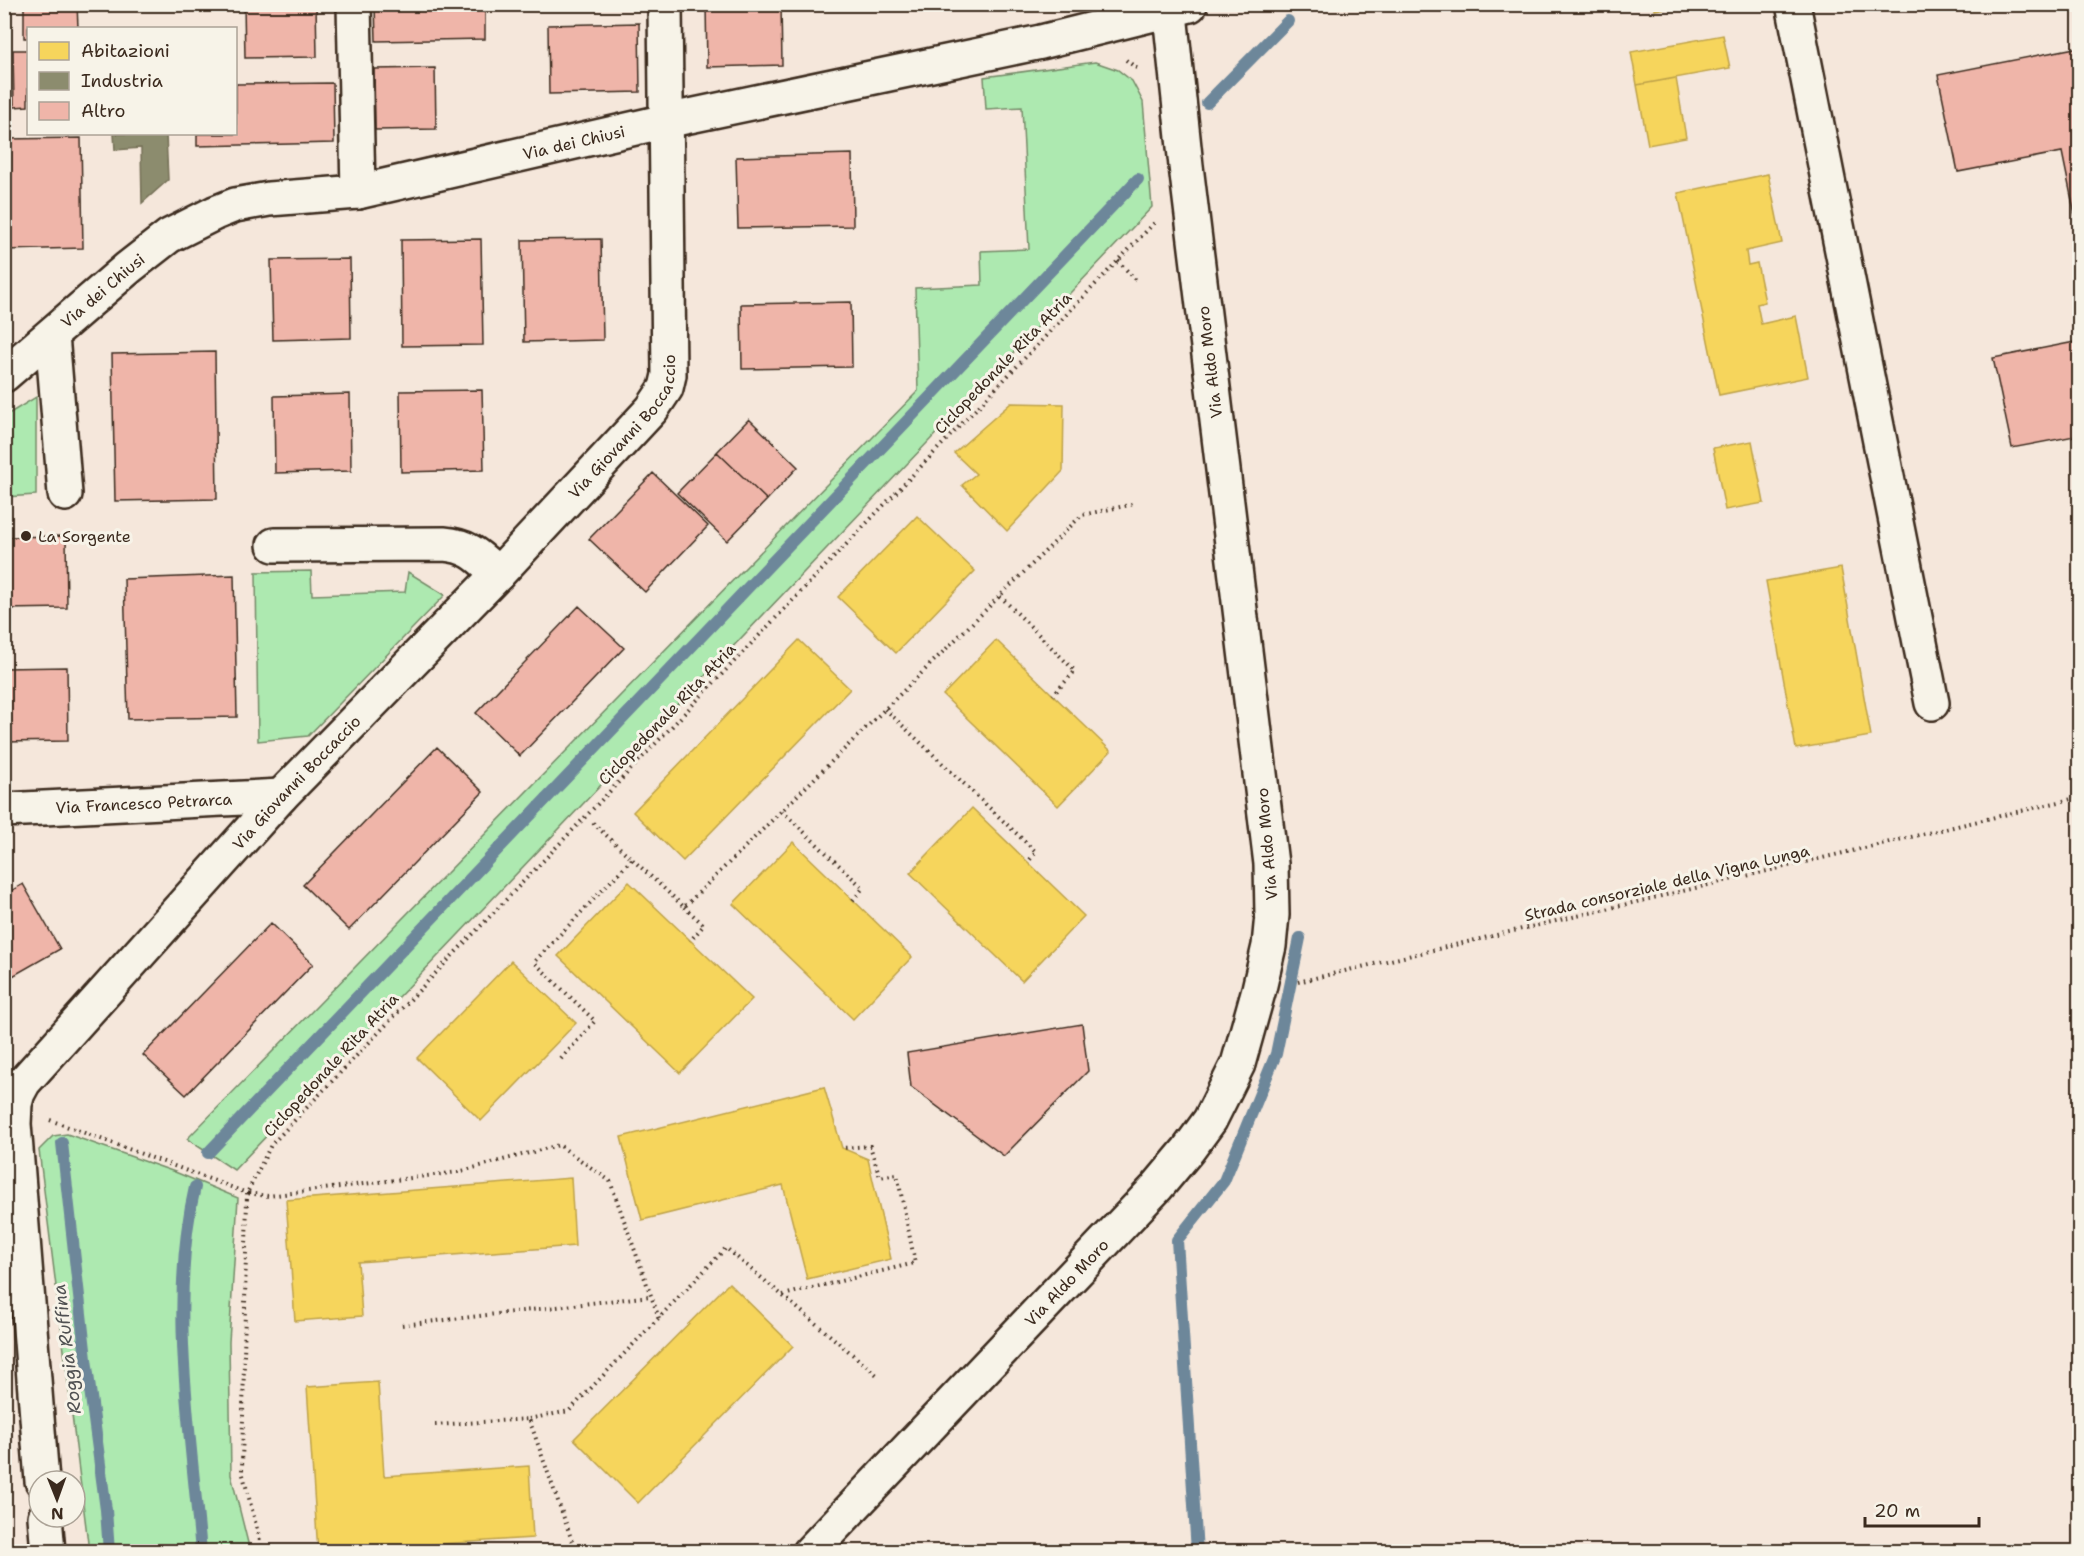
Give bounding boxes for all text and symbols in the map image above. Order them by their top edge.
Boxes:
legend [27,27,237,135]
text: Abitazioni [81,39,170,63]
text: Industria [81,69,163,93]
text: Altro [81,99,125,123]
street label: Via dei Chiusi [521,120,627,164]
street label: Via dei Chiusi [56,248,149,332]
street label: Ciclopedonale Rita Atria [930,288,1076,438]
street label: Via Aldo Moro [1193,305,1227,419]
street label: Via Giovanni Boccaccio [563,354,680,503]
place label: La Sorgente [38,526,131,547]
marker: La Sorgente [19,529,33,543]
street label: Ciclopedonale Rita Atria [594,639,740,789]
street label: Via Giovanni Boccaccio [227,710,365,854]
street label: Via Aldo Moro [1252,787,1282,901]
street label: Via Francesco Petrarca [55,788,233,818]
street label: Strada consorziale della Vigna Lunga [1522,840,1812,926]
street label: Ciclopedonale Rita Atria [259,989,403,1141]
street label: Via Aldo Moro [1020,1234,1113,1331]
water label: Roggia Ruffina [47,1283,87,1415]
north arrow [27,1469,87,1529]
scale bar [1865,1490,1979,1528]
text: 20 m [1874,1499,1920,1523]
text: N [51,1503,64,1524]

